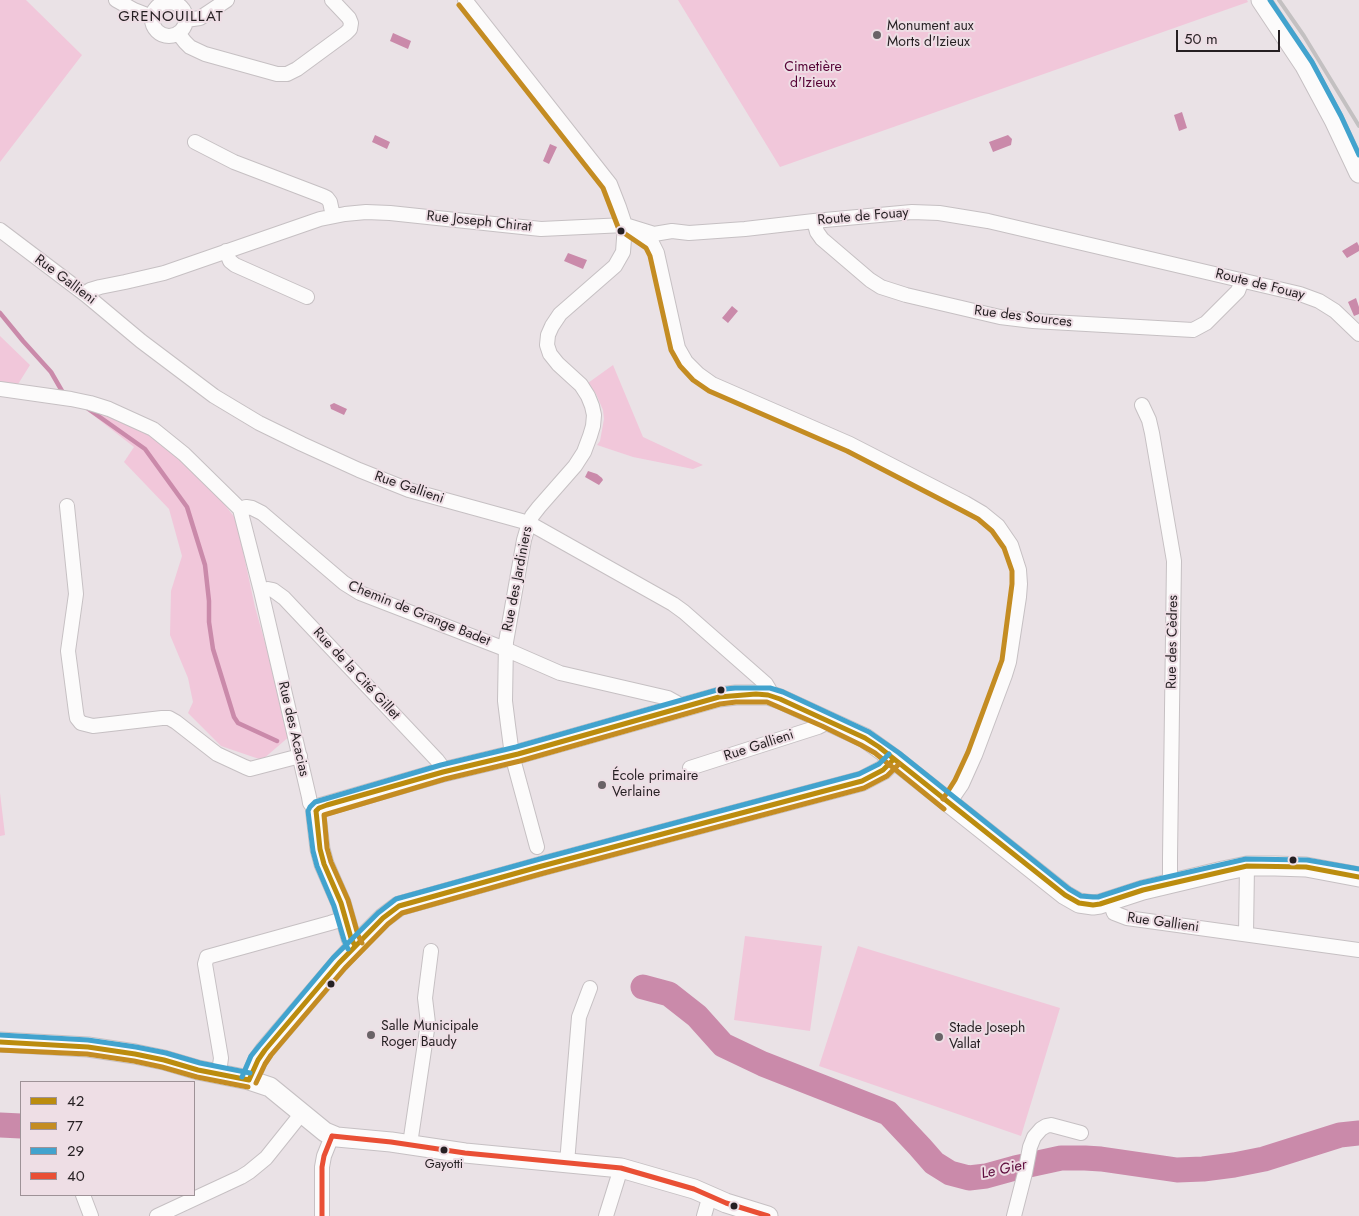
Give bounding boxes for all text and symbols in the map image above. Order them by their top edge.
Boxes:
district label: GRENOUILLAT [117,8,225,26]
place label: Monument aux Morts d'Izieux [887,19,974,52]
scale bar [1179,20,1283,52]
text: 50 m [1184,28,1218,50]
marker: Monument aux Morts d'Izieux [871,29,883,41]
park label: Cimetière d'Izieux [784,60,842,92]
street label: Route de Fouay [817,205,909,229]
street label: Rue Joseph Chirat [426,208,532,236]
unlabelled marker [616,226,626,236]
street label: Rue Gallieni [31,251,99,309]
street label: Route de Fouay [1214,266,1306,304]
street label: Rue des Sources [973,303,1073,331]
street label: Rue Gallieni [372,468,446,508]
street label: Rue des Jardiniers [500,525,536,633]
street label: Chemin de Grange Badet [345,578,493,650]
street label: Rue des Cèdres [1164,595,1182,689]
street label: Rue de la Cité Gillet [309,625,403,723]
street label: Rue des Acacias [274,680,312,778]
unlabelled marker [716,685,726,695]
street label: Rue Gallieni [722,727,796,765]
place label: École primaire Verlaine [612,769,698,802]
marker: École primaire Verlaine [596,779,608,791]
unlabelled marker [1288,855,1298,865]
street label: Rue Gallieni [1126,910,1200,936]
unlabelled marker [326,979,336,989]
place label: Salle Municipale Roger Baudy [381,1019,478,1052]
place label: Stade Joseph Vallat [949,1021,1025,1054]
marker: Salle Municipale Roger Baudy [365,1029,377,1041]
marker: Stade Joseph Vallat [933,1031,945,1043]
legend [20,1081,195,1196]
text: 42 [67,1090,84,1112]
text: 77 [67,1115,83,1137]
text: 29 [67,1140,84,1162]
marker: Gayotti [439,1145,449,1155]
water label: Le Gier [980,1156,1028,1184]
place label: Gayotti [425,1157,463,1173]
text: 40 [67,1165,85,1187]
unlabelled marker [729,1201,739,1211]

